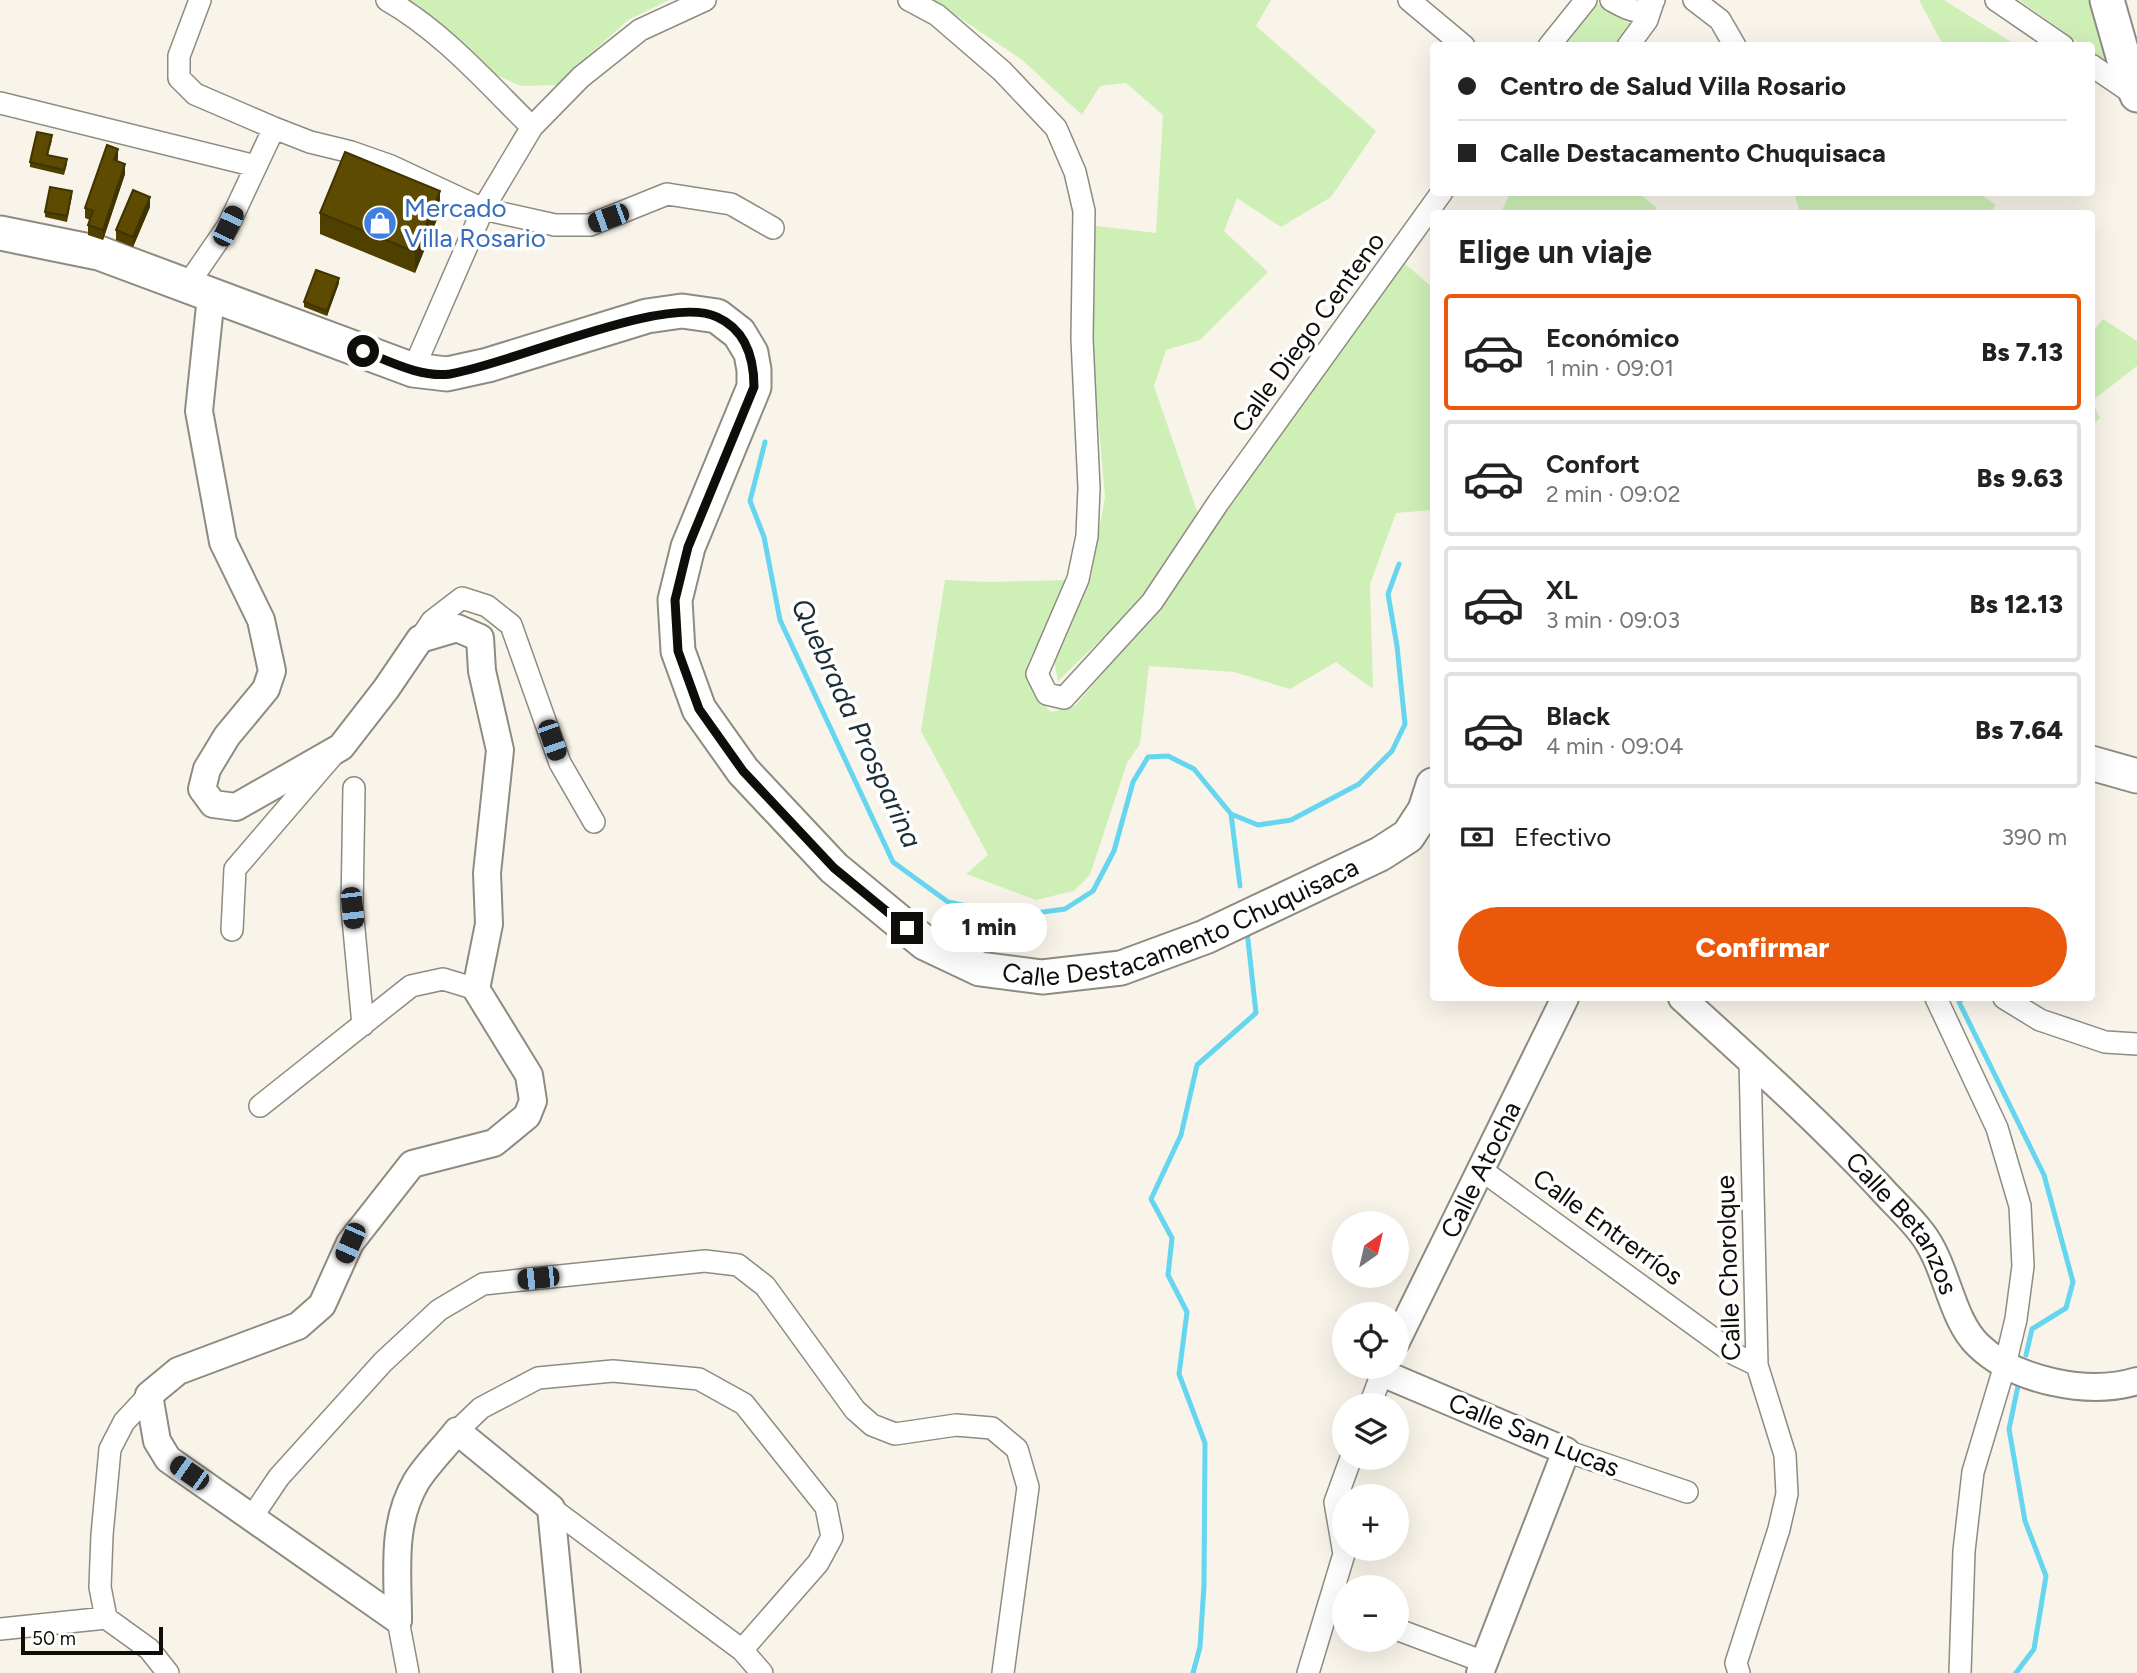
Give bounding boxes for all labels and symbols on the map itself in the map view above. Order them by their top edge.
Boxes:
place label: Mercado Villa Rosario [404,192,546,254]
car [585,201,632,235]
car [210,203,247,249]
shop icon: Mercado Villa Rosario [361,204,399,242]
street label: Calle Diego Centeno [1225,226,1391,438]
route start [347,335,379,367]
water label: Quebrada Prosparina [784,593,930,853]
car [536,717,569,763]
street label: Calle Destacamento Chuquisaca [1000,851,1364,993]
car [340,886,365,930]
callout: 1 min [932,904,1047,953]
route end [891,912,923,944]
street label: Calle Atocha [1434,1096,1528,1243]
street label: Calle Betanzos [1839,1145,1965,1299]
street label: Calle Entrerríos [1527,1162,1689,1292]
street label: Calle Chorolque [1709,1175,1747,1361]
north arrow [1332,1211,1409,1288]
car [332,1220,369,1266]
car [517,1265,560,1291]
street label: Calle San Lucas [1444,1386,1624,1484]
car [166,1452,213,1494]
scale bar [21,1624,163,1656]

